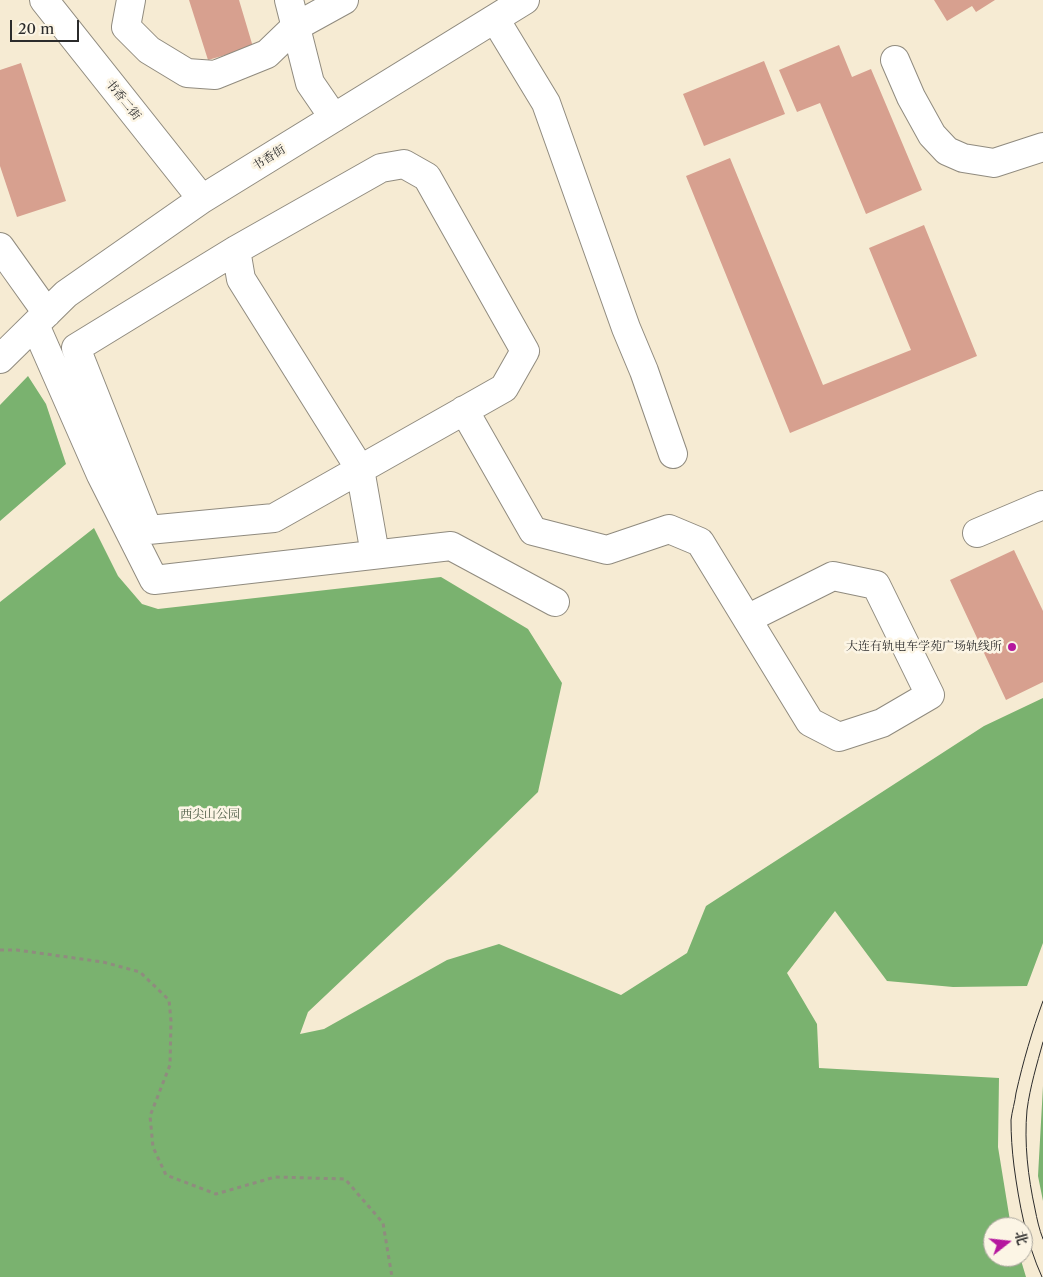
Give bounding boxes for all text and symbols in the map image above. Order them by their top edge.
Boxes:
scale bar [12,10,81,42]
text: 20 m [18,19,54,38]
street label: 书香二街 [102,77,144,123]
street label: 书香街 [250,142,288,174]
place label: 大连有轨电车学苑广场轨线所 [846,640,1002,654]
marker: 大连有轨电车学苑广场轨线所 [1006,641,1018,653]
park label: 西尖山公园 [180,808,240,822]
north arrow [983,1217,1033,1267]
text: 北 [1011,1229,1032,1247]

